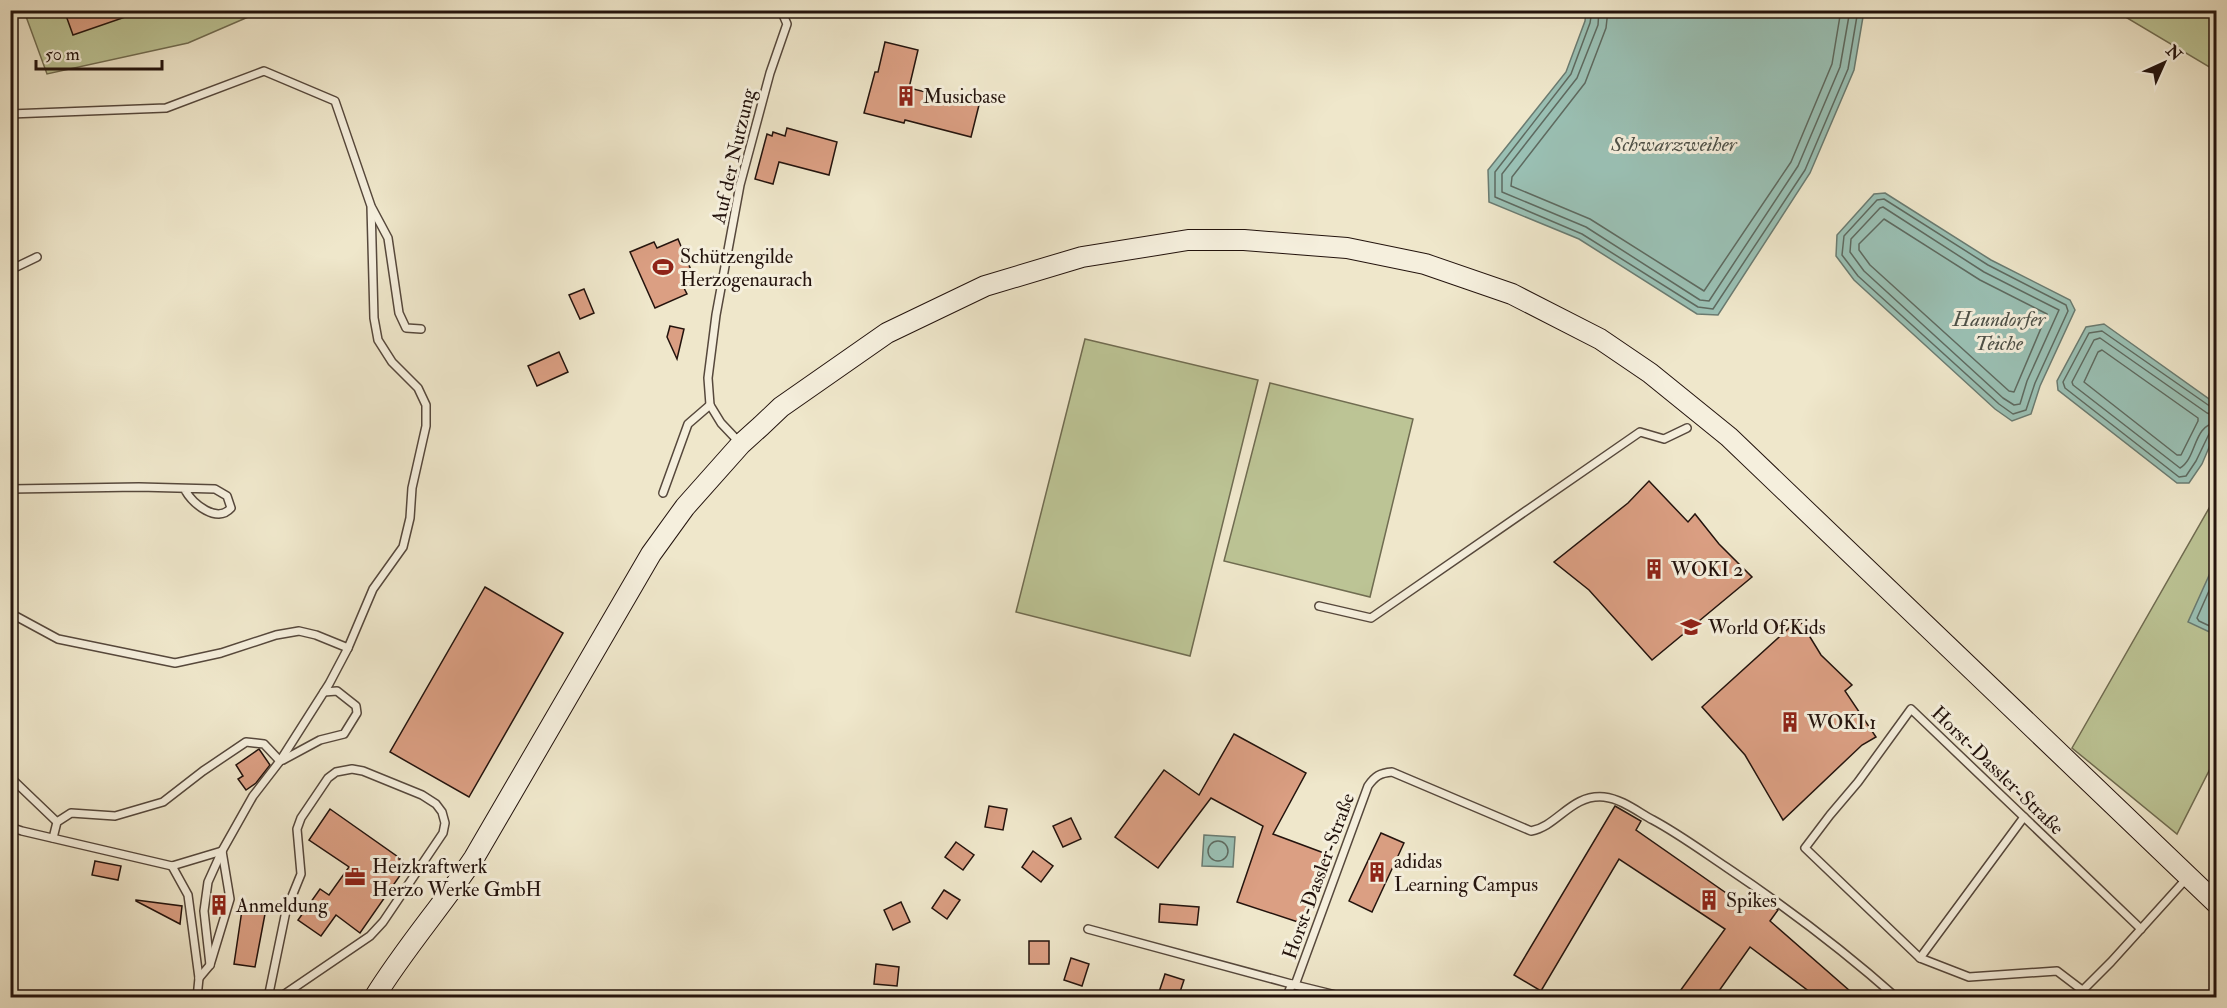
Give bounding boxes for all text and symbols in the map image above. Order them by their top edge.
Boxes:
scale bar [36,33,162,71]
north arrow [2134,33,2194,93]
text: N [2161,40,2187,66]
text: 50 m [45,43,80,66]
building icon: Musicbase [894,84,918,108]
place label: Musicbase [923,84,1006,109]
street label: Auf der Nutzung [706,85,761,227]
water label: Schwarzweiher [1610,131,1738,158]
place label: Schützengilde Herzogenaurach [680,244,813,292]
sports icon: Schützengilde Herzogenaurach [651,255,675,279]
water label: Haundorfer Teiche [1952,306,2046,357]
building icon: WOKI 2 [1642,557,1666,581]
place label: WOKI 2 [1670,557,1743,582]
school or university icon: World Of Kids [1679,615,1703,639]
place label: World Of Kids [1707,615,1826,640]
street label: Horst-Dassler-Straße [1926,701,2069,840]
building icon: WOKI 1 [1778,710,1802,734]
place label: WOKI 1 [1806,710,1876,735]
street label: Horst-Dassler-Straße [1277,790,1360,963]
place label: adidas Learning Campus [1394,849,1538,898]
place label: Heizkraftwerk Herzo Werke GmbH [372,854,542,902]
building icon: adidas Learning Campus [1365,860,1389,884]
office icon: Heizkraftwerk Herzo Werke GmbH [343,865,367,889]
building icon: Spikes [1697,888,1721,912]
place label: Spikes [1726,888,1777,914]
building icon: Anmeldung [207,893,231,917]
place label: Anmeldung [235,893,329,918]

